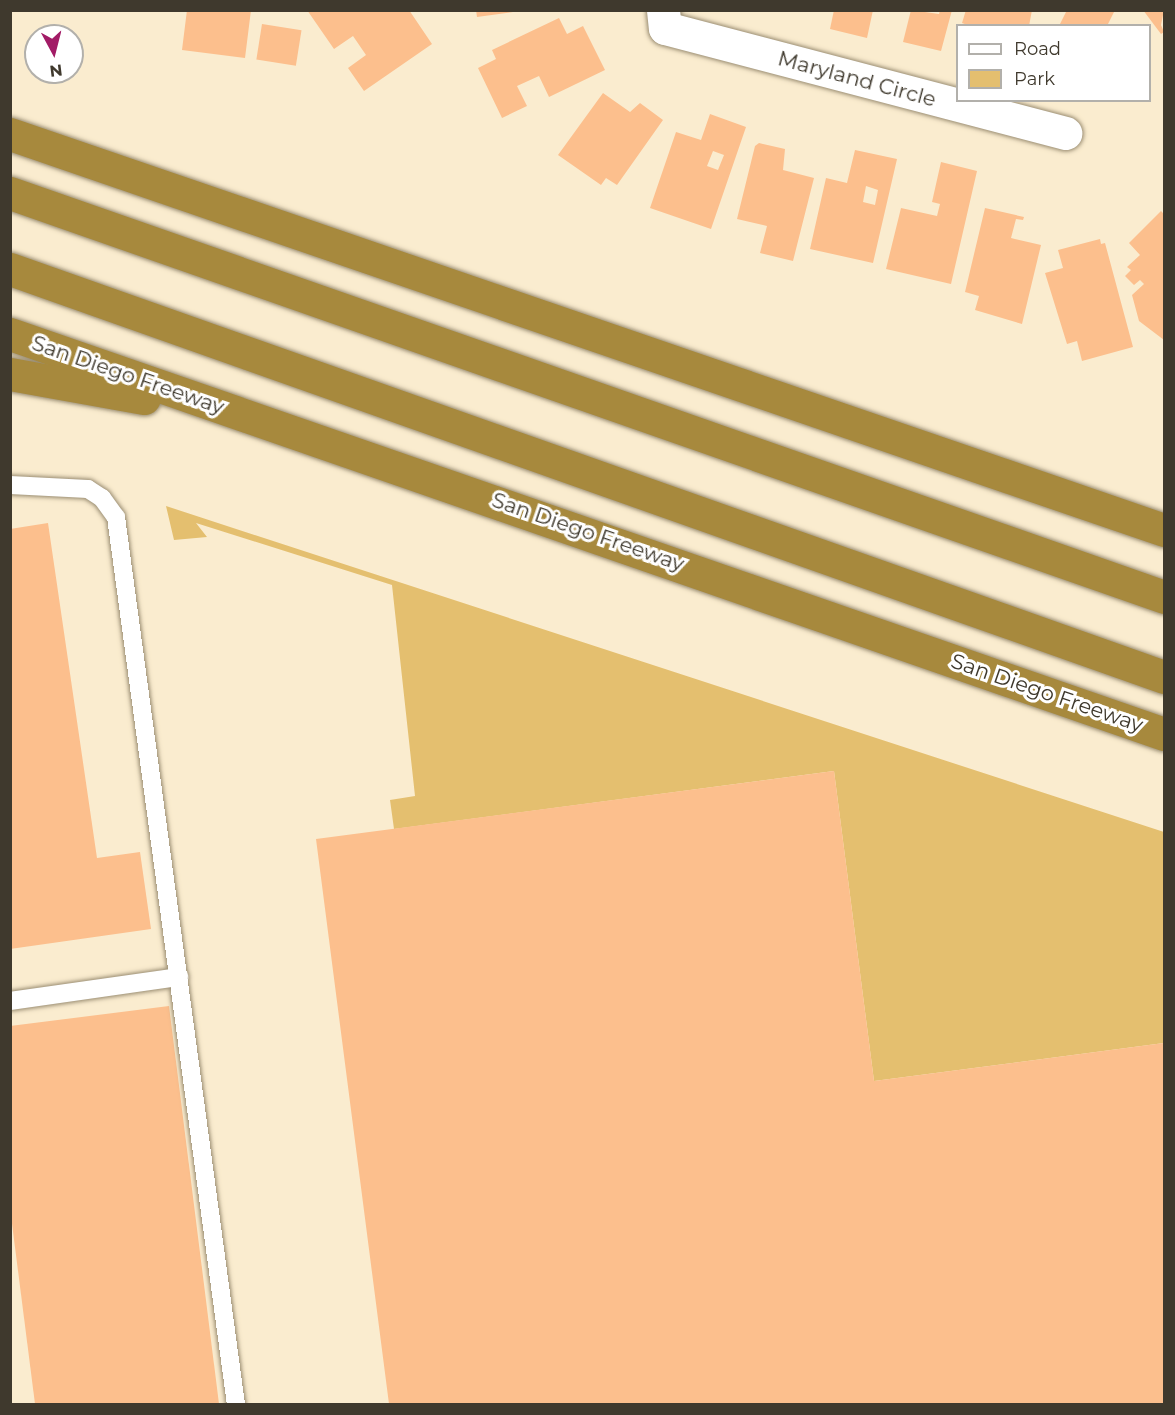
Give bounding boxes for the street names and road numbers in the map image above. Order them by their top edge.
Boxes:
street label: Maryland Circle [775,46,939,112]
street label: San Diego Freeway [29,330,227,420]
street label: San Diego Freeway [489,487,687,577]
street label: San Diego Freeway [948,648,1146,738]

